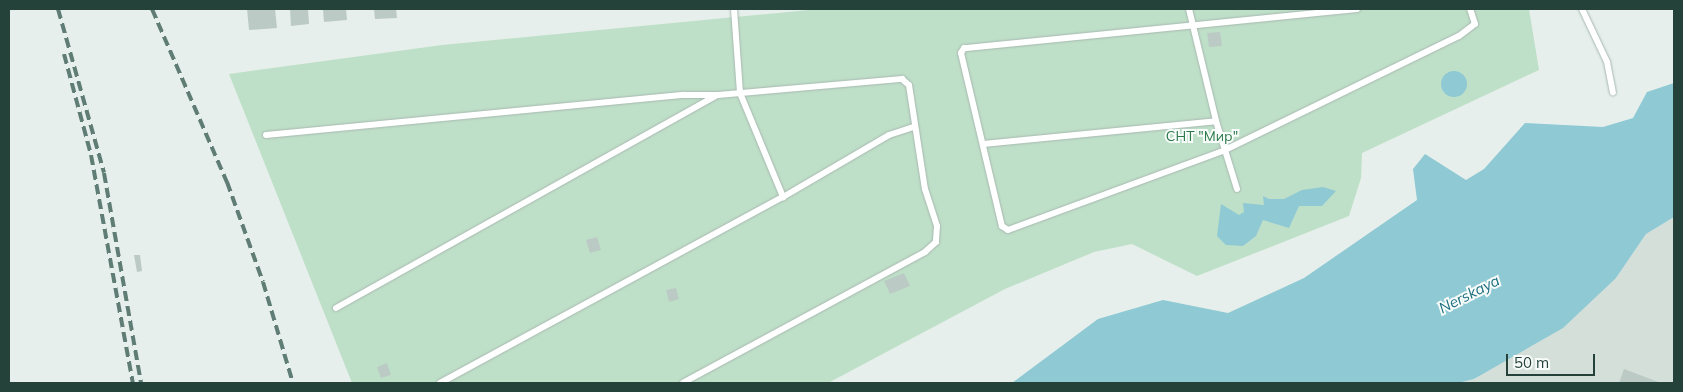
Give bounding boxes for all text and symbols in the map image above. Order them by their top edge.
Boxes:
park label: СНТ "Мир" [1166,128,1238,144]
water label: Nerskaya [1436,271,1502,317]
scale bar [1508,344,1597,376]
text: 50 m [1514,353,1549,372]

